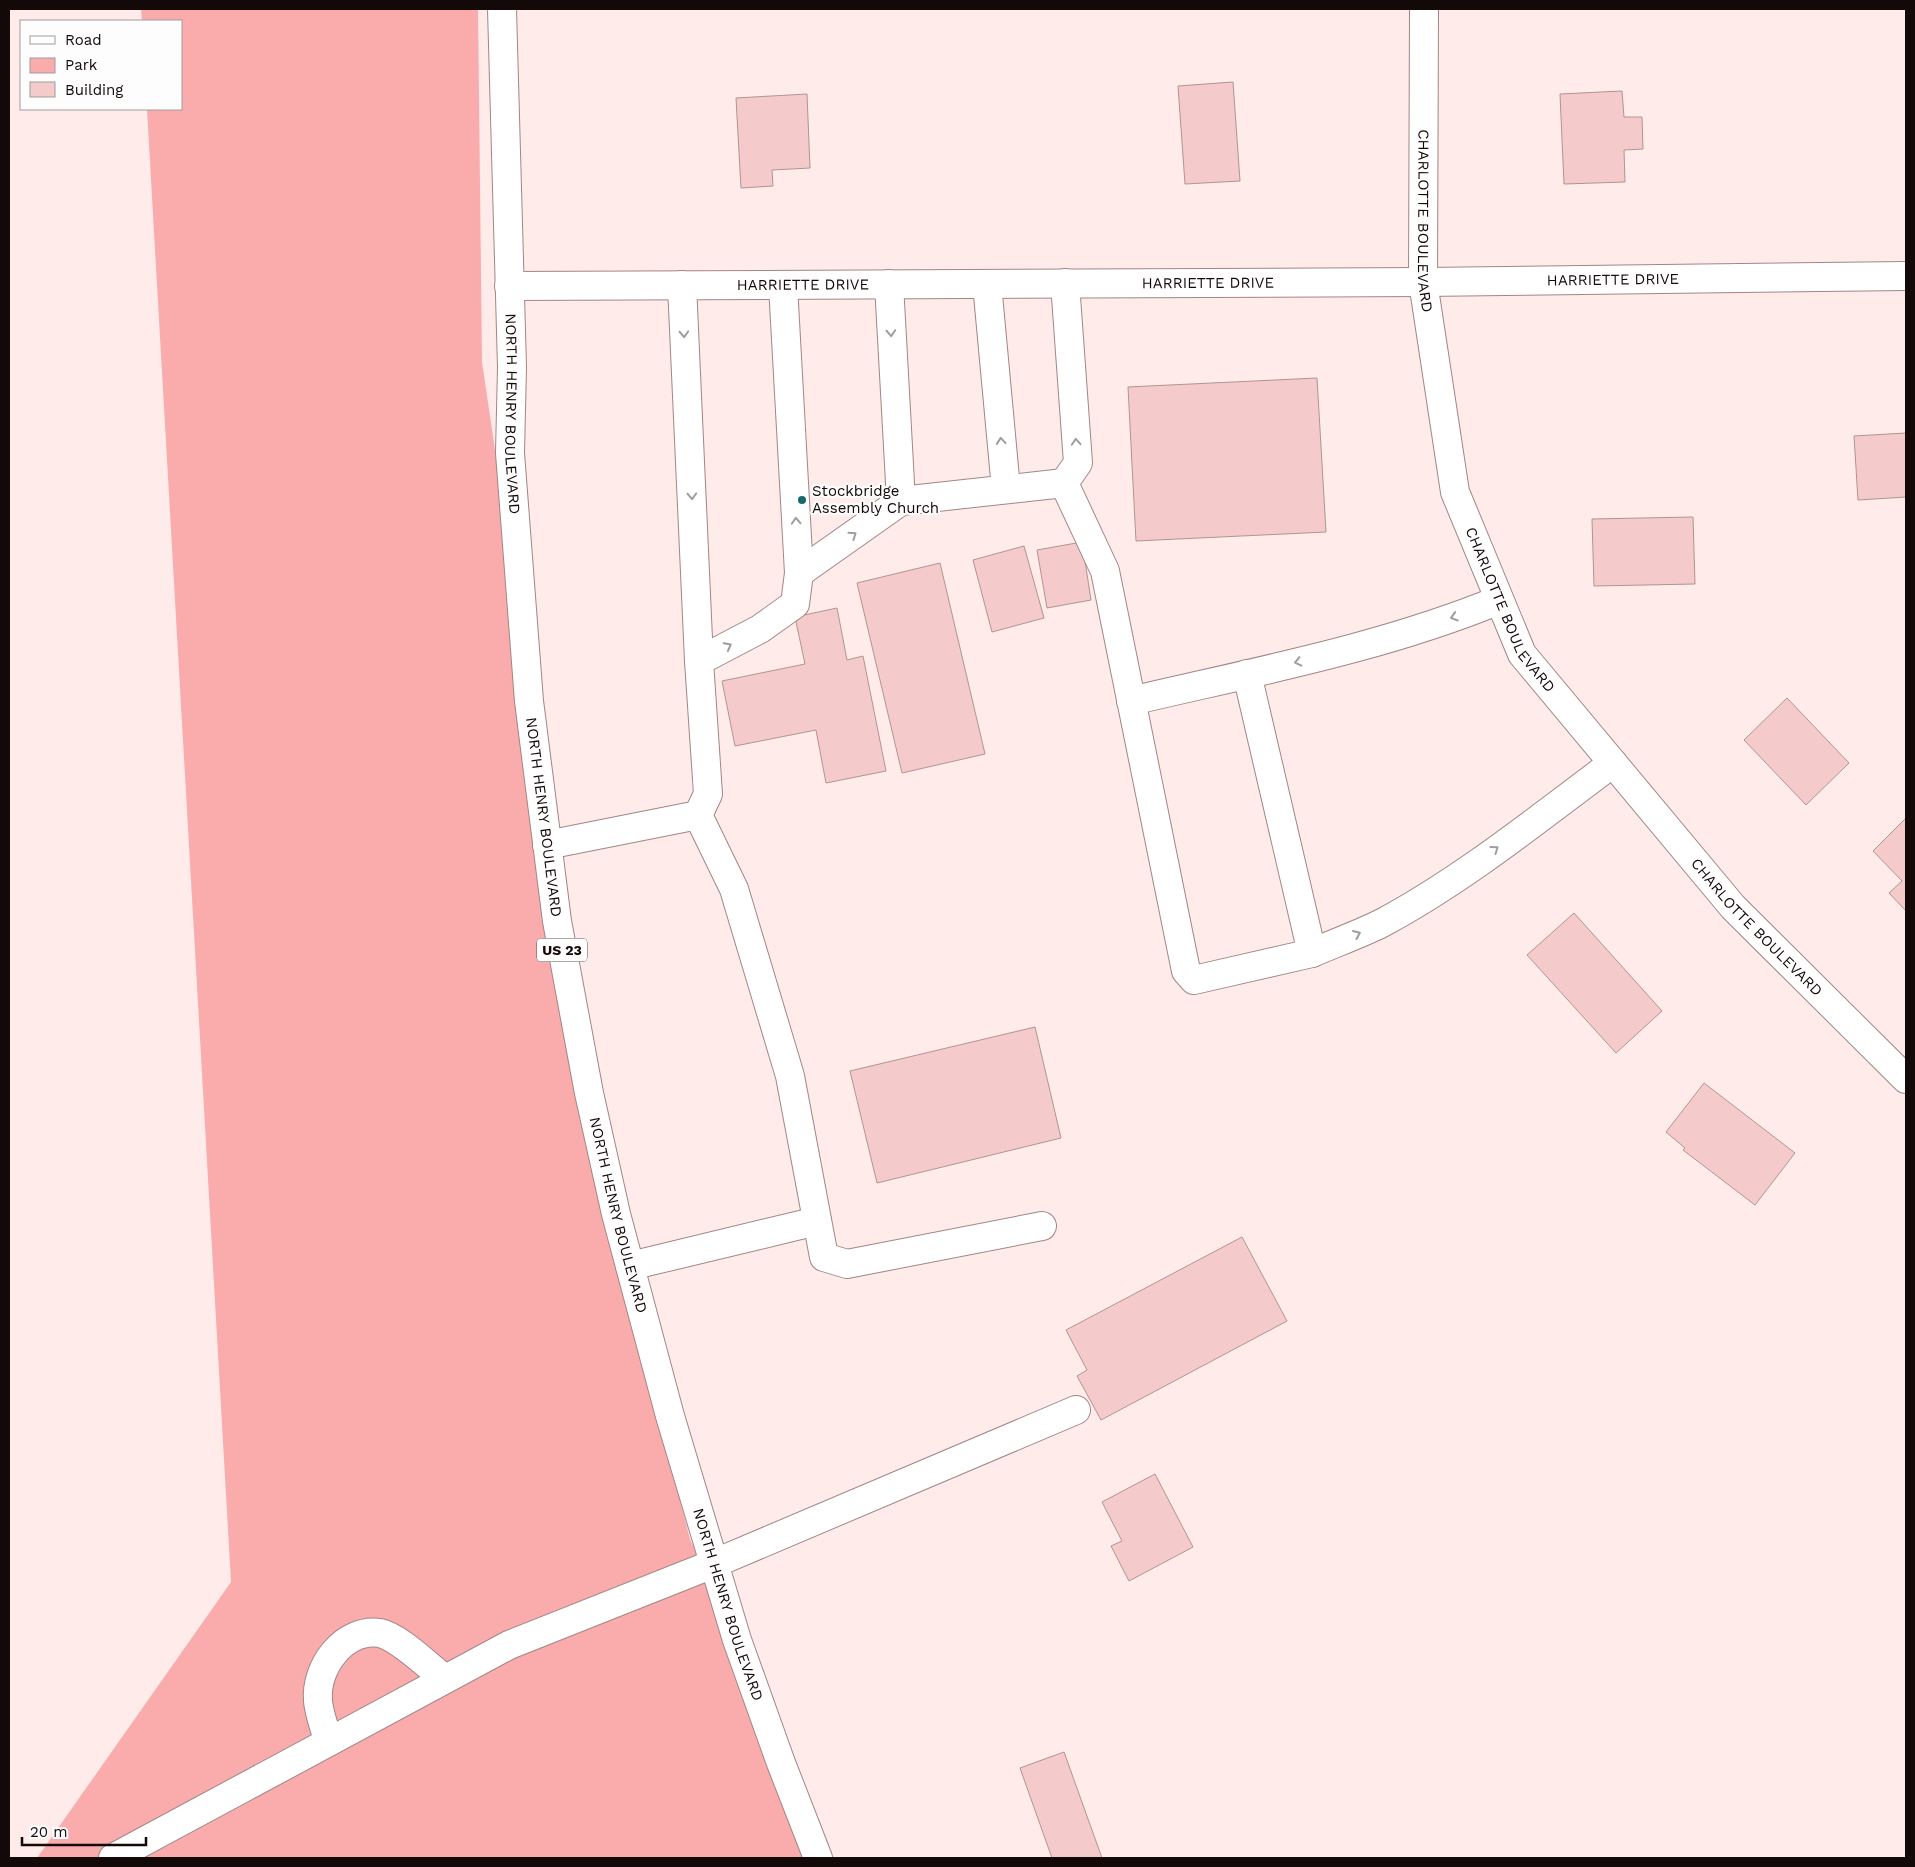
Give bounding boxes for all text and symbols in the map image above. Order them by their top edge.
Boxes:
legend [20,20,182,110]
text: Road [65,31,102,49]
text: Park [65,56,98,74]
text: Building [65,81,123,99]
street label: CHARLOTTE BOULEVARD [1414,129,1437,314]
street label: HARRIETTE DRIVE [1547,270,1679,289]
street label: HARRIETTE DRIVE [1142,274,1274,292]
street label: HARRIETTE DRIVE [737,275,869,294]
street label: NORTH HENRY BOULEVARD [501,313,524,515]
one-way arrow [886,329,897,337]
one-way arrow [679,330,690,338]
one-way arrow [996,436,1007,444]
one-way arrow [1071,438,1082,446]
place label: Stockbridge Assembly Church [812,482,939,517]
one-way arrow [686,492,697,500]
marker: Stockbridge Assembly Church [796,494,808,506]
one-way arrow [790,517,801,525]
street label: CHARLOTTE BOULEVARD [1462,525,1559,696]
one-way arrow [847,532,857,541]
one-way arrow [1450,612,1459,622]
one-way arrow [722,642,731,652]
one-way arrow [1293,656,1302,667]
street label: NORTH HENRY BOULEVARD [522,716,565,918]
one-way arrow [1489,847,1498,855]
street label: CHARLOTTE BOULEVARD [1687,855,1826,1000]
one-way arrow [1352,929,1361,940]
road number: US 23 [537,938,587,962]
street label: NORTH HENRY BOULEVARD [586,1115,651,1315]
street label: NORTH HENRY BOULEVARD [689,1506,767,1703]
scale bar [22,1814,146,1846]
text: 20 m [30,1823,68,1841]

